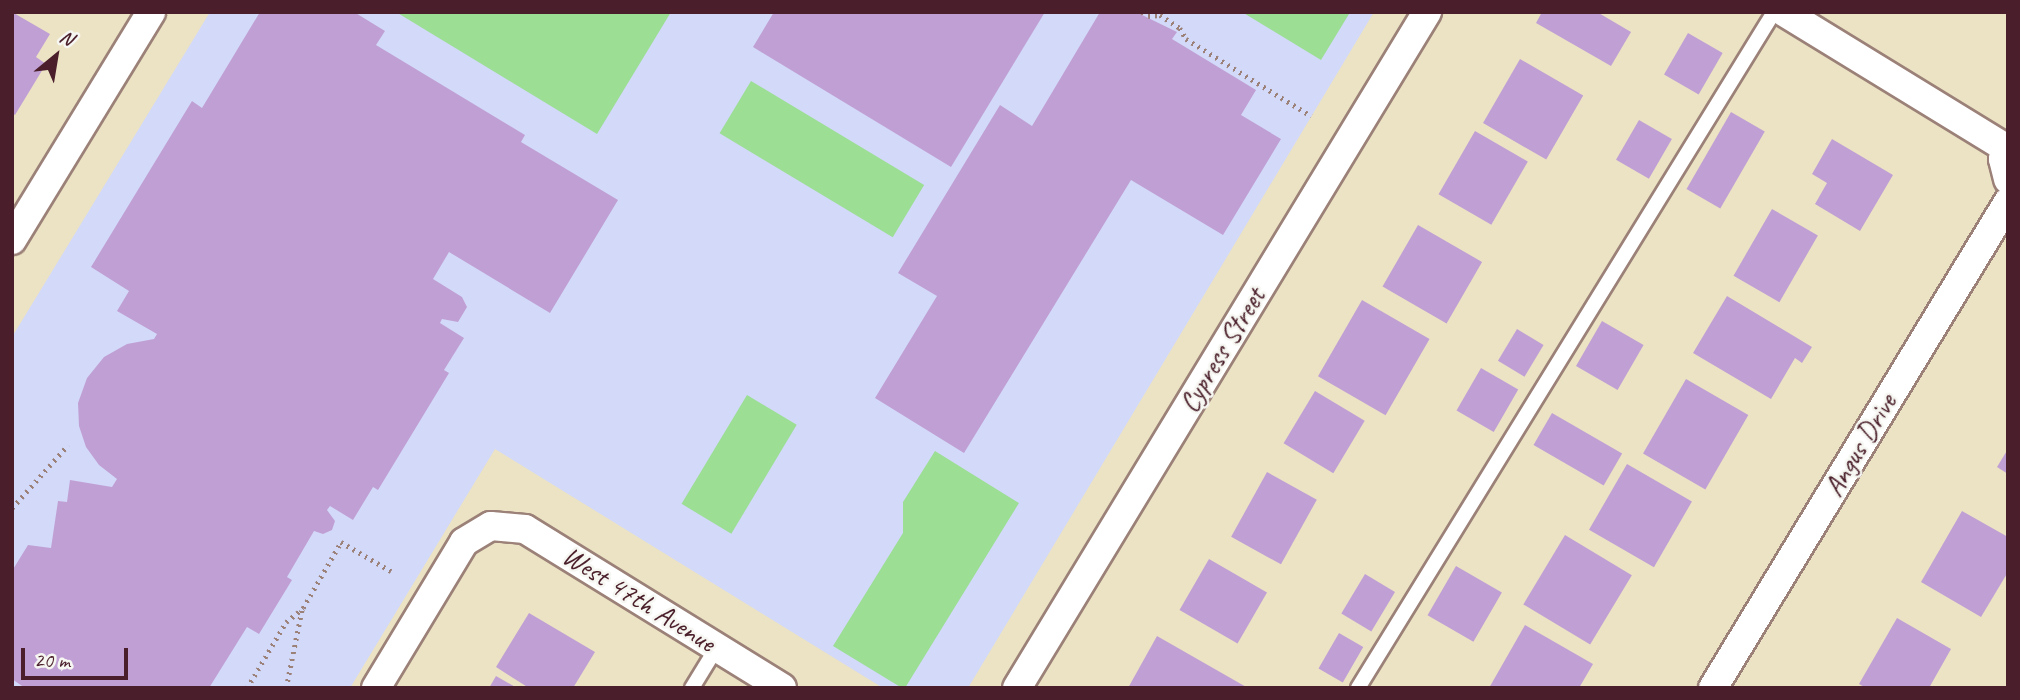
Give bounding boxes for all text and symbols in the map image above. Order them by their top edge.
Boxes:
north arrow [21,21,91,91]
text: N [55,24,78,51]
street label: Cypress Street [1172,282,1272,418]
street label: Angus Drive [1816,388,1904,502]
street label: West 47th Avenue [557,539,721,659]
scale bar [24,634,131,678]
text: 20 m [34,647,70,673]

